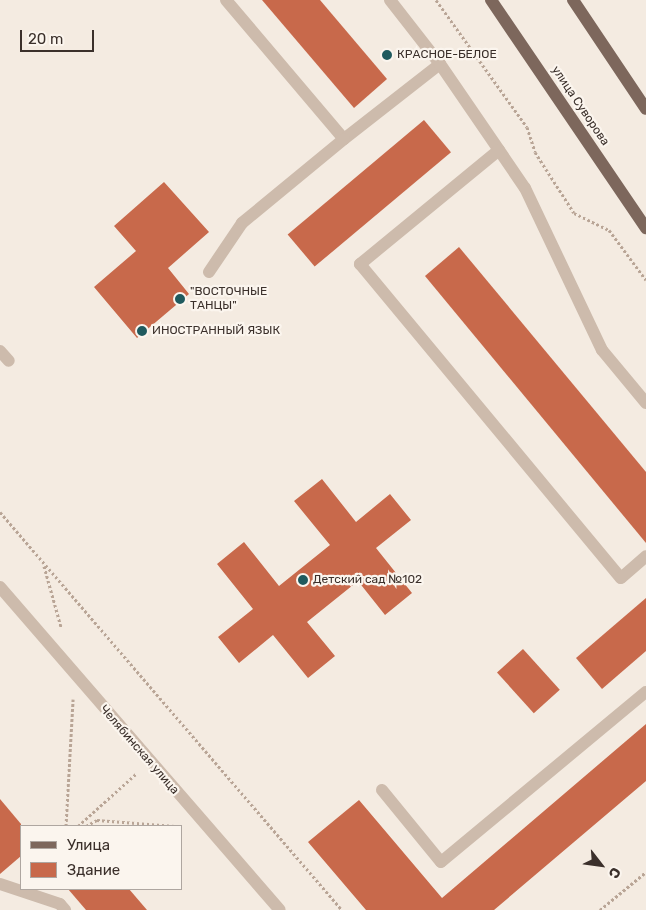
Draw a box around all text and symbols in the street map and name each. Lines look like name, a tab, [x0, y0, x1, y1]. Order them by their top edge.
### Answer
scale bar	[22, 20, 96, 52]
text: 20 m	[28, 30, 63, 48]
place label: КРАСНОЕ-БЕЛОЕ	[397, 48, 497, 62]
marker: КРАСНОЕ-БЕЛОЕ	[381, 49, 393, 61]
street label: улица Суворова	[548, 63, 612, 149]
place label: "ВОСТОЧНЫЕ ТАНЦЫ"	[190, 285, 267, 313]
marker: "ВОСТОЧНЫЕ ТАНЦЫ"	[174, 293, 186, 305]
place label: ИНОСТРАННЫЙ ЯЗЫК	[152, 324, 280, 338]
marker: ИНОСТРАННЫЙ ЯЗЫК	[136, 325, 148, 337]
place label: Детский сад №102	[313, 573, 422, 587]
marker: Детский сад №102	[297, 574, 309, 586]
street label: Челябинская улица	[96, 703, 182, 797]
legend	[20, 825, 182, 890]
text: Улица	[67, 836, 110, 854]
north arrow	[576, 840, 626, 890]
text: Здание	[67, 861, 120, 879]
text: С	[605, 864, 624, 881]

